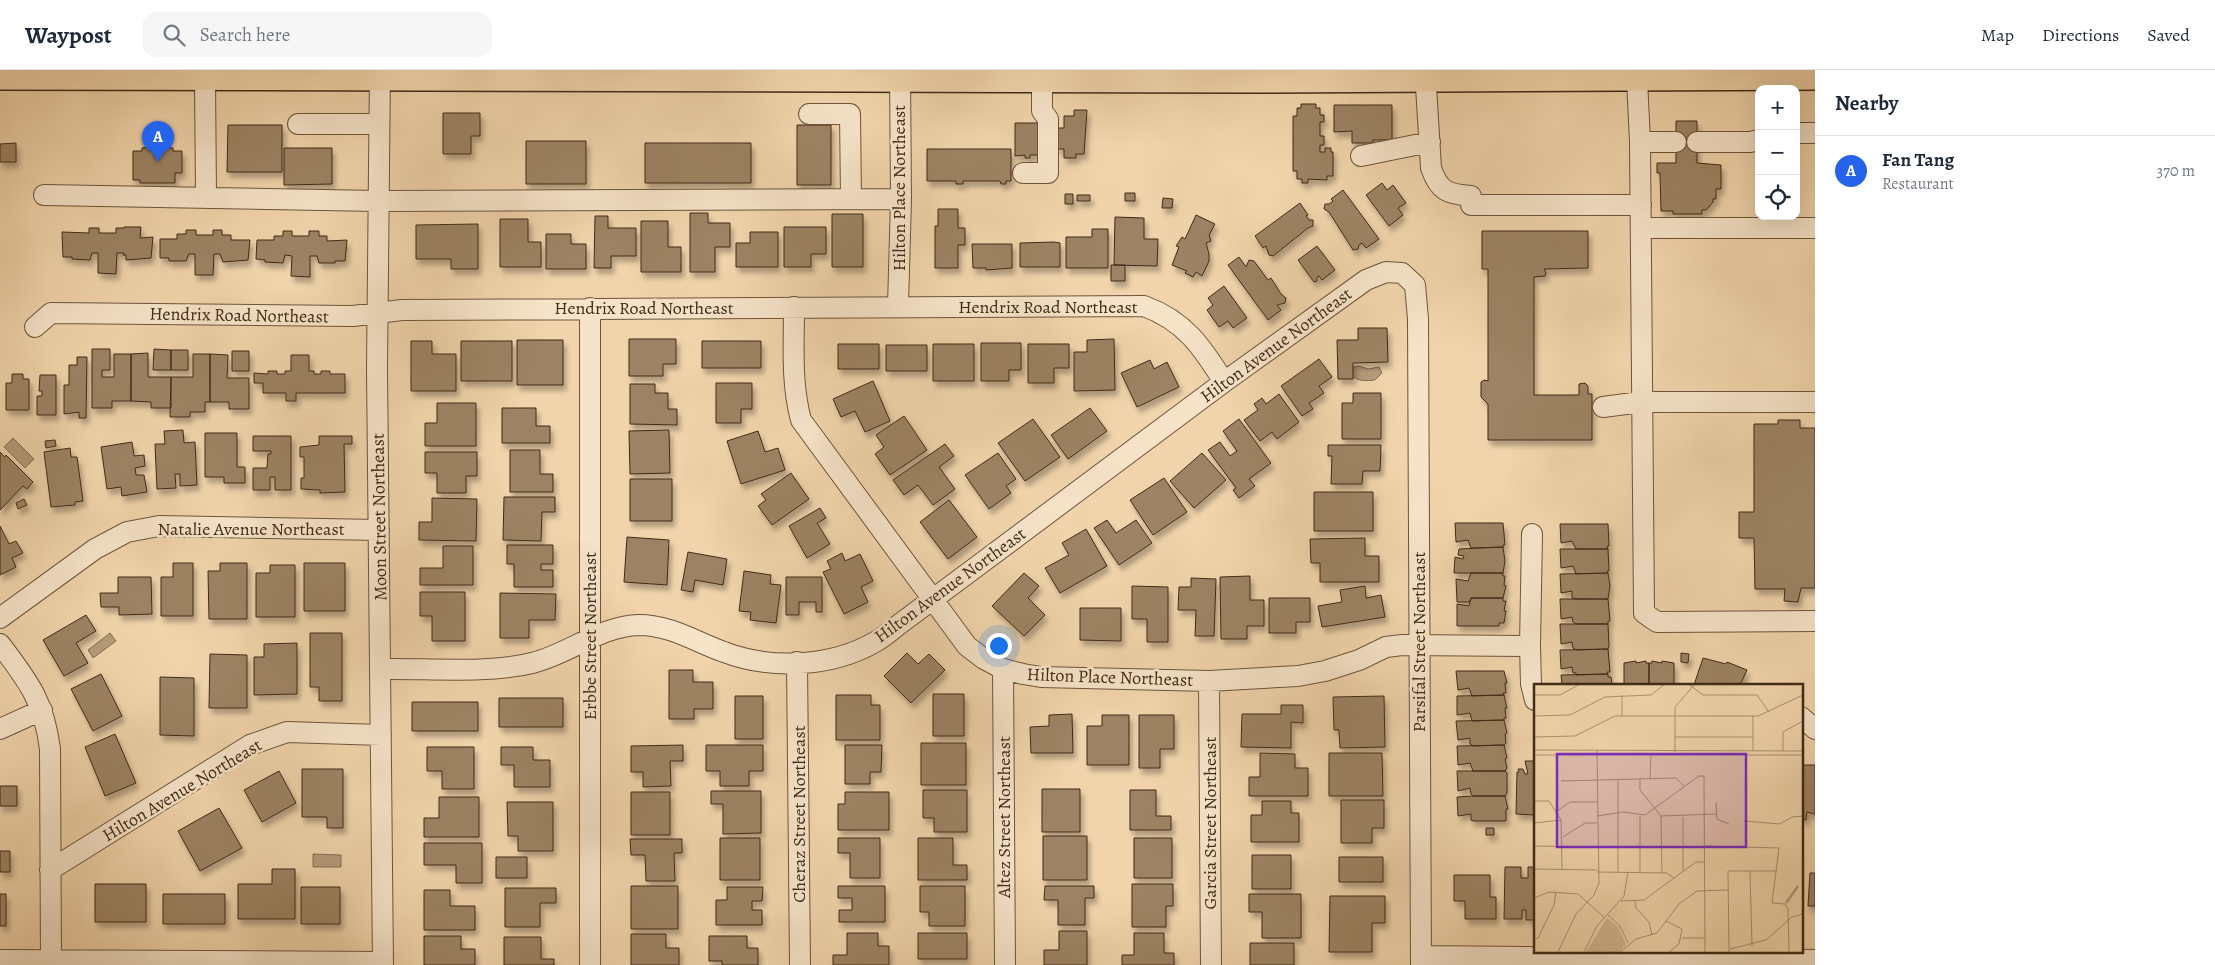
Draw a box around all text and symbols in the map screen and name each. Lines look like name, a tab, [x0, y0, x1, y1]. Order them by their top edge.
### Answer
search box	[142, 12, 492, 57]
text: Waypost	[25, 19, 112, 51]
icon: search	[160, 21, 188, 49]
text: Search here	[200, 22, 290, 48]
text: Map	[1981, 23, 2014, 47]
text: Directions	[2042, 23, 2119, 47]
text: Saved	[2147, 23, 2190, 47]
map controls	[1755, 85, 1800, 220]
button: +	[1755, 85, 1800, 130]
text: Nearby	[1835, 89, 1898, 117]
street label: Hilton Place Northeast	[887, 105, 911, 271]
pin: A	[142, 121, 174, 162]
button: −	[1755, 130, 1800, 175]
text: Fan Tang	[1882, 147, 1954, 173]
text: A	[1846, 160, 1856, 182]
text: 370 m	[2157, 160, 2195, 182]
text: Restaurant	[1882, 173, 1954, 195]
button: locate	[1755, 175, 1800, 220]
street label: Hilton Avenue Northeast	[1195, 282, 1357, 408]
street label: Hendrix Road Northeast	[958, 295, 1138, 319]
street label: Hendrix Road Northeast	[554, 296, 734, 320]
street label: Hendrix Road Northeast	[149, 301, 329, 329]
street label: Moon Street Northeast	[366, 433, 392, 601]
street label: Natalie Avenue Northeast	[157, 517, 345, 541]
street label: Hilton Avenue Northeast	[869, 522, 1031, 648]
street label: Erbbe Street Northeast	[578, 552, 602, 720]
street label: Parsifal Street Northeast	[1407, 552, 1431, 732]
your location	[986, 633, 1012, 659]
street label: Hilton Place Northeast	[1026, 662, 1194, 692]
inset map	[1534, 684, 1802, 952]
street label: Cheraz Street Northeast	[787, 725, 811, 903]
street label: Hilton Avenue Northeast	[98, 733, 266, 847]
street label: Altez Street Northeast	[992, 736, 1016, 899]
street label: Garcia Street Northeast	[1198, 736, 1222, 910]

